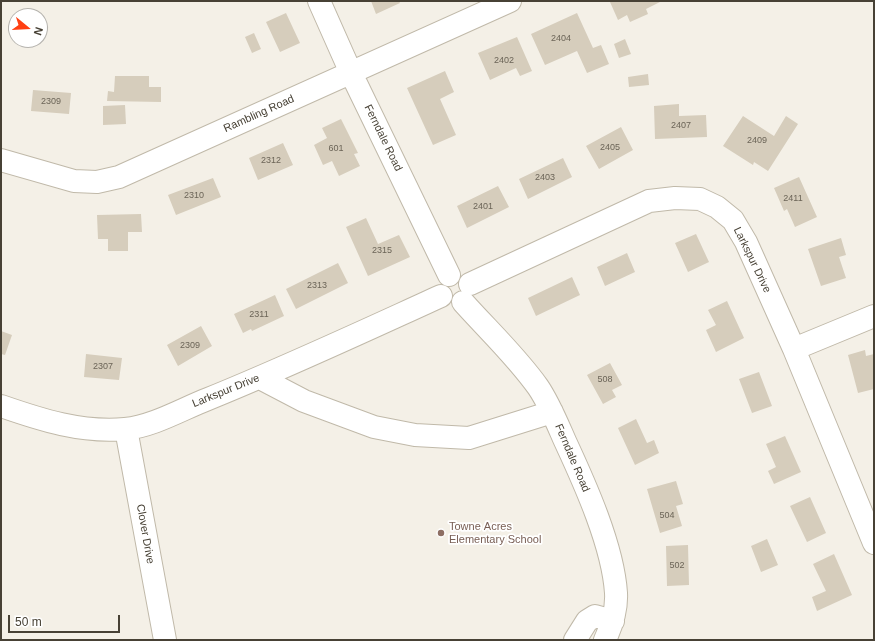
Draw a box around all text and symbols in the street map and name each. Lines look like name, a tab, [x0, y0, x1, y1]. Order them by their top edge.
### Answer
north arrow	[8, 8, 48, 48]
text: N	[32, 26, 45, 37]
house number: 2404	[551, 34, 571, 44]
house number: 2402	[494, 56, 514, 66]
street label: Rambling Road	[222, 93, 296, 135]
house number: 2309	[41, 97, 61, 107]
street label: Ferndale Road	[361, 102, 405, 174]
house number: 2407	[671, 121, 691, 131]
house number: 2409	[747, 136, 767, 146]
house number: 2405	[600, 143, 620, 153]
house number: 601	[328, 144, 344, 154]
house number: 2312	[261, 156, 281, 166]
house number: 2403	[535, 173, 555, 183]
house number: 2310	[184, 191, 204, 201]
house number: 2411	[783, 194, 803, 204]
house number: 2401	[473, 202, 493, 212]
street label: Larkspur Drive	[730, 225, 774, 295]
house number: 2315	[372, 246, 392, 256]
house number: 2313	[307, 281, 327, 291]
house number: 2311	[249, 310, 269, 320]
house number: 2309	[180, 341, 200, 351]
house number: 2307	[93, 362, 113, 372]
street label: Larkspur Drive	[190, 371, 262, 411]
house number: 508	[597, 375, 613, 385]
street label: Ferndale Road	[552, 422, 592, 494]
street label: Clover Drive	[133, 503, 157, 565]
house number: 504	[659, 511, 675, 521]
place label: Towne Acres Elementary School	[449, 520, 541, 546]
marker: Towne Acres Elementary School	[436, 528, 446, 538]
house number: 502	[669, 561, 685, 571]
scale bar	[10, 607, 122, 633]
text: 50 m	[15, 615, 42, 629]

